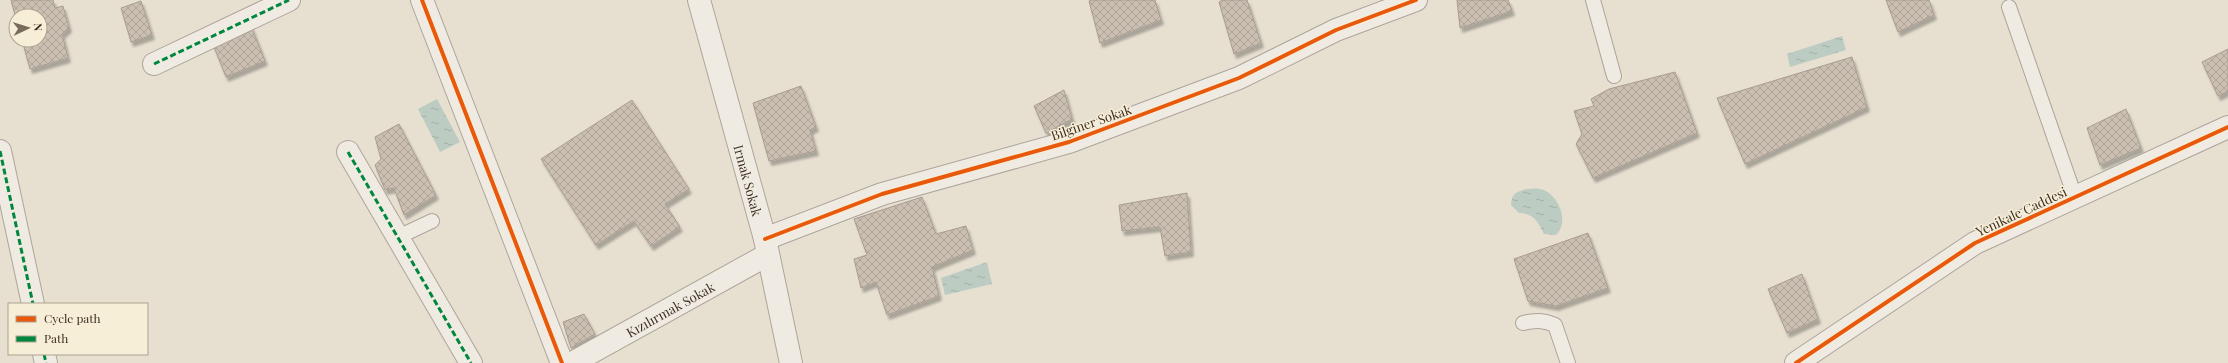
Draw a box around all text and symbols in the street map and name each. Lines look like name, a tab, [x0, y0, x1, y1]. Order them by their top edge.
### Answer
north arrow	[8, 8, 48, 48]
text: N	[31, 23, 46, 32]
street label: Bilginer Sokak	[1049, 100, 1134, 144]
street label: Irmak Sokak	[731, 143, 767, 219]
street label: Yenikale Caddesi	[1972, 182, 2069, 240]
street label: Kızılırmak Sokak	[623, 277, 718, 340]
legend	[8, 303, 148, 355]
text: Cycle path	[44, 310, 101, 326]
text: Path	[44, 330, 68, 346]

